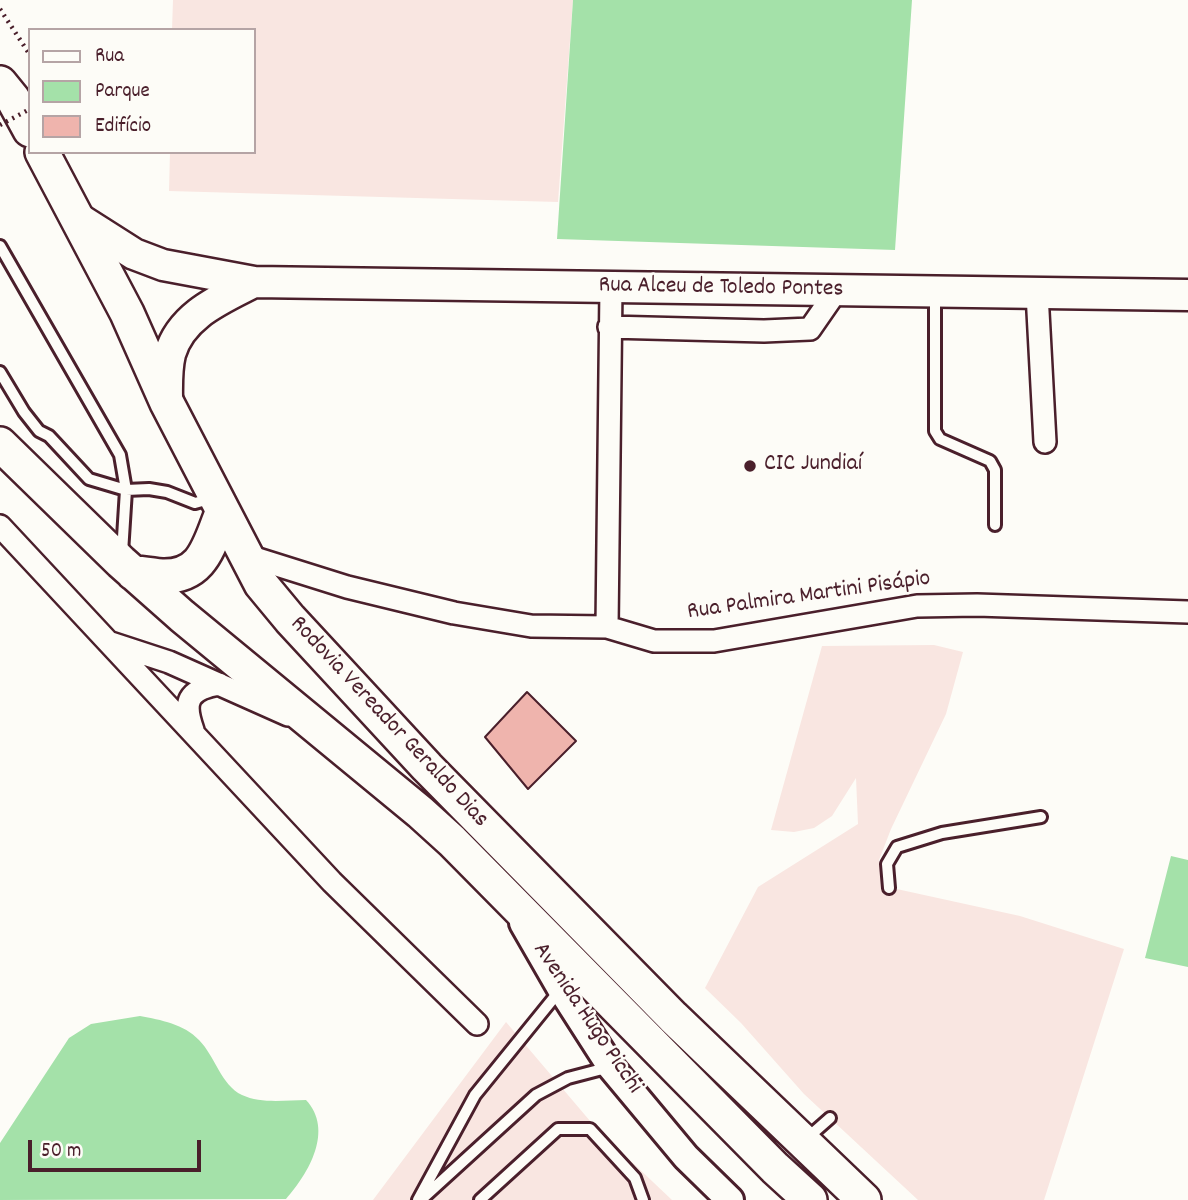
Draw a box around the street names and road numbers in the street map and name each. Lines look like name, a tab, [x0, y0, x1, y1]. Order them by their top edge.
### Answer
street label: Rua Alceu de Toledo Pontes	[598, 272, 844, 306]
street label: Rua Palmira Martini Pisápio	[686, 566, 932, 628]
street label: Rodovia Vereador Geraldo Dias	[282, 611, 494, 835]
street label: Avenida Hugo Picchi	[525, 938, 647, 1100]

